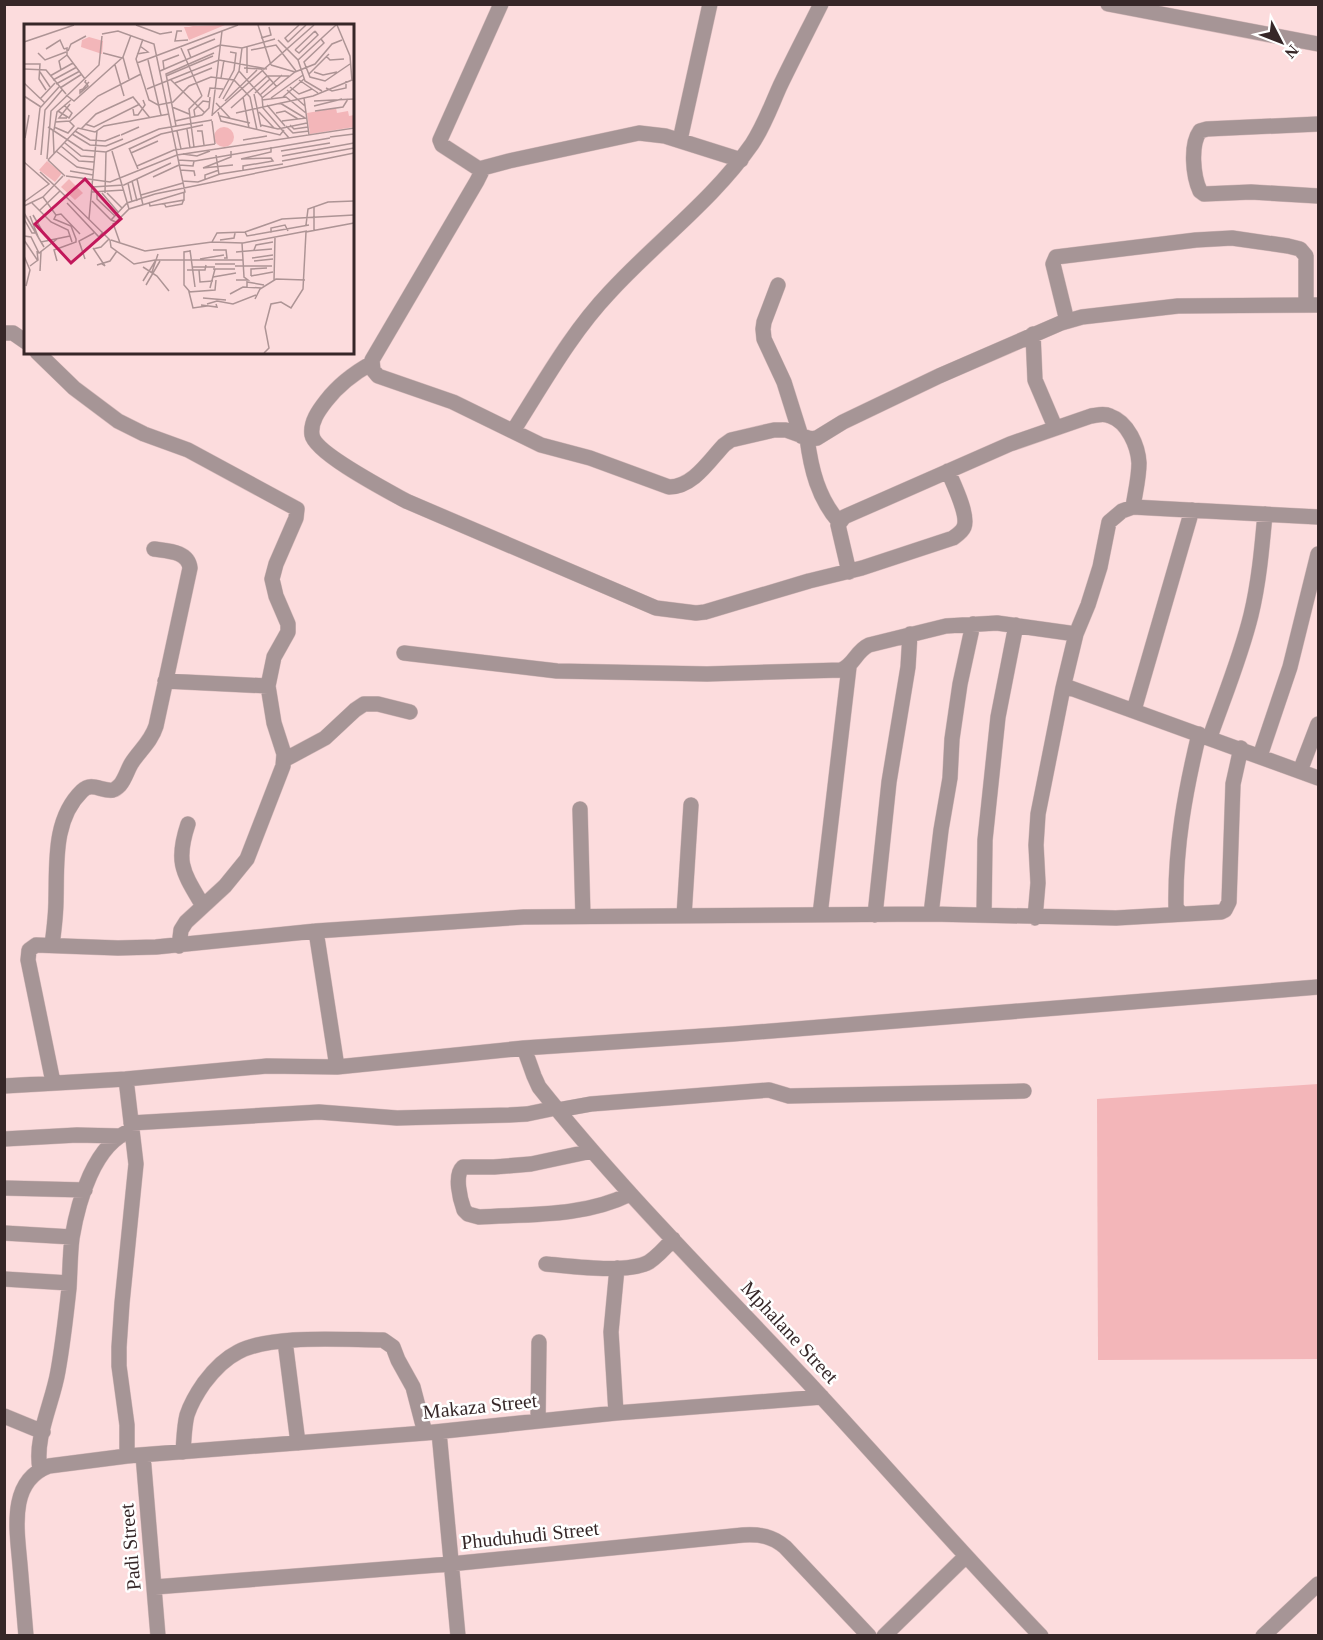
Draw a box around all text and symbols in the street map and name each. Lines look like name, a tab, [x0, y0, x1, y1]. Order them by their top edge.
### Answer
north arrow	[1251, 12, 1311, 72]
inset map	[24, 24, 354, 354]
text: N	[1281, 42, 1302, 62]
street label: Mphalane Street	[736, 1276, 843, 1389]
street label: Makaza Street	[422, 1389, 539, 1423]
street label: Padi Street	[115, 1502, 145, 1591]
street label: Phuduhudi Street	[460, 1517, 600, 1553]

